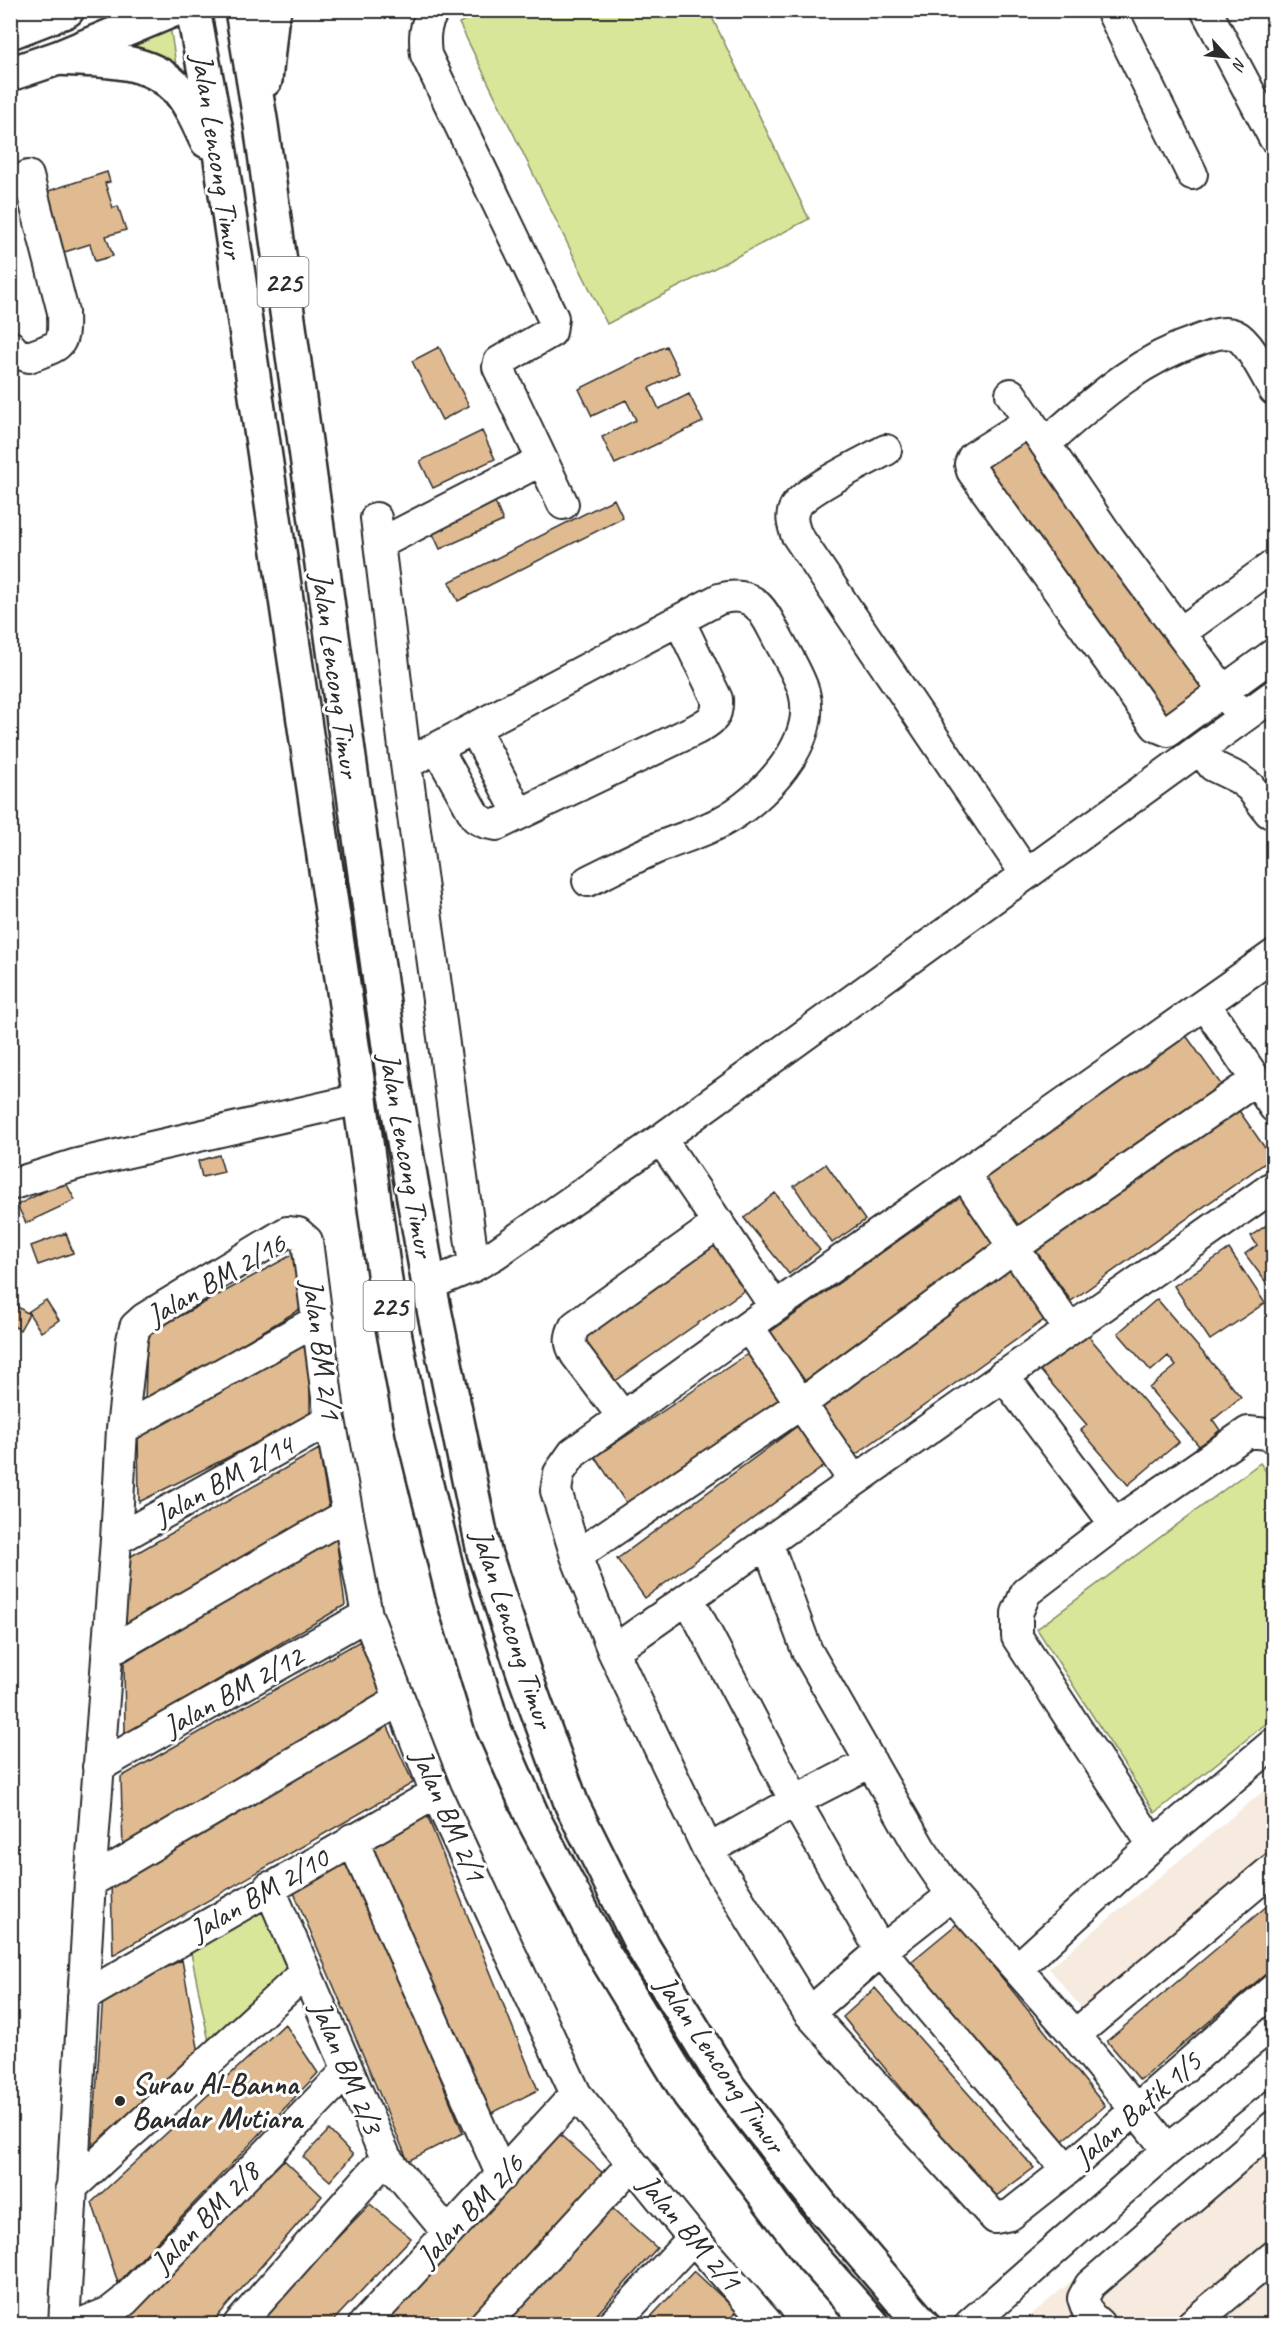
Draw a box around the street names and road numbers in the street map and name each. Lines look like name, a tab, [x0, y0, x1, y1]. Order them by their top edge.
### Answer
street label: Jalan Lencong Timur	[183, 49, 253, 263]
road number: 225	[258, 257, 308, 307]
street label: Jalan Lencong Timur	[303, 568, 369, 782]
street label: Jalan Lencong Timur	[370, 1048, 444, 1262]
street label: Jalan BM 2/16	[138, 1223, 294, 1335]
street label: Jalan BM 2/1	[293, 1275, 351, 1423]
road number: 225	[364, 1281, 414, 1331]
street label: Jalan BM 2/14	[145, 1425, 302, 1535]
street label: Jalan Lencong Timur	[462, 1523, 564, 1735]
street label: Jalan BM 2/12	[155, 1636, 312, 1746]
street label: Jalan BM 2/1	[402, 1741, 496, 1888]
street label: Jalan BM 2/10	[181, 1838, 337, 1950]
street label: Jalan Lencong Timur	[646, 1966, 796, 2162]
street label: Jalan BM 2/3	[301, 1993, 393, 2141]
street label: Jalan Batik 1/5	[1063, 2042, 1210, 2177]
street label: Jalan BM 2/6	[407, 2145, 533, 2276]
street label: Jalan BM 2/8	[141, 2151, 269, 2282]
street label: Jalan BM 2/1	[629, 2164, 751, 2299]

